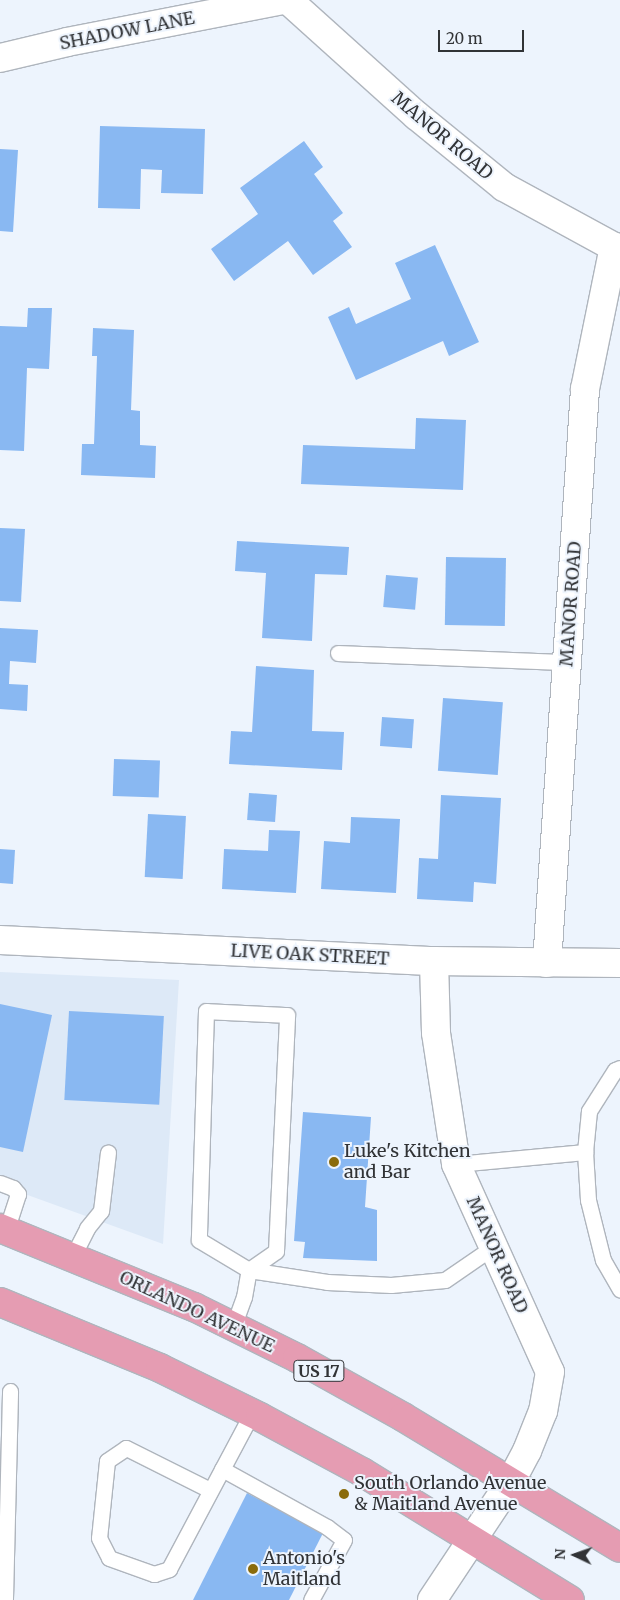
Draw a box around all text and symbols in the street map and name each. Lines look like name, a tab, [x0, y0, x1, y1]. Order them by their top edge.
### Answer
street label: SHADOW LANE	[58, 7, 196, 55]
scale bar	[440, 20, 526, 52]
text: 20 m	[446, 29, 483, 48]
street label: MANOR ROAD	[387, 87, 497, 185]
street label: MANOR ROAD	[556, 541, 586, 667]
street label: LIVE OAK STREET	[230, 940, 390, 970]
place label: Luke's Kitchen and Bar	[344, 1141, 471, 1184]
marker: Luke's Kitchen and Bar	[328, 1156, 340, 1168]
street label: MANOR ROAD	[462, 1193, 532, 1317]
street label: ORLANDO AVENUE	[116, 1267, 278, 1357]
road number: US 17	[293, 1358, 345, 1384]
place label: South Orlando Avenue & Maitland Avenue	[354, 1473, 546, 1516]
marker: South Orlando Avenue & Maitland Avenue	[338, 1488, 350, 1500]
north arrow	[550, 1530, 600, 1580]
place label: Antonio's Maitland	[263, 1548, 345, 1590]
text: N	[551, 1548, 569, 1560]
marker: Antonio's Maitland	[247, 1563, 259, 1575]

